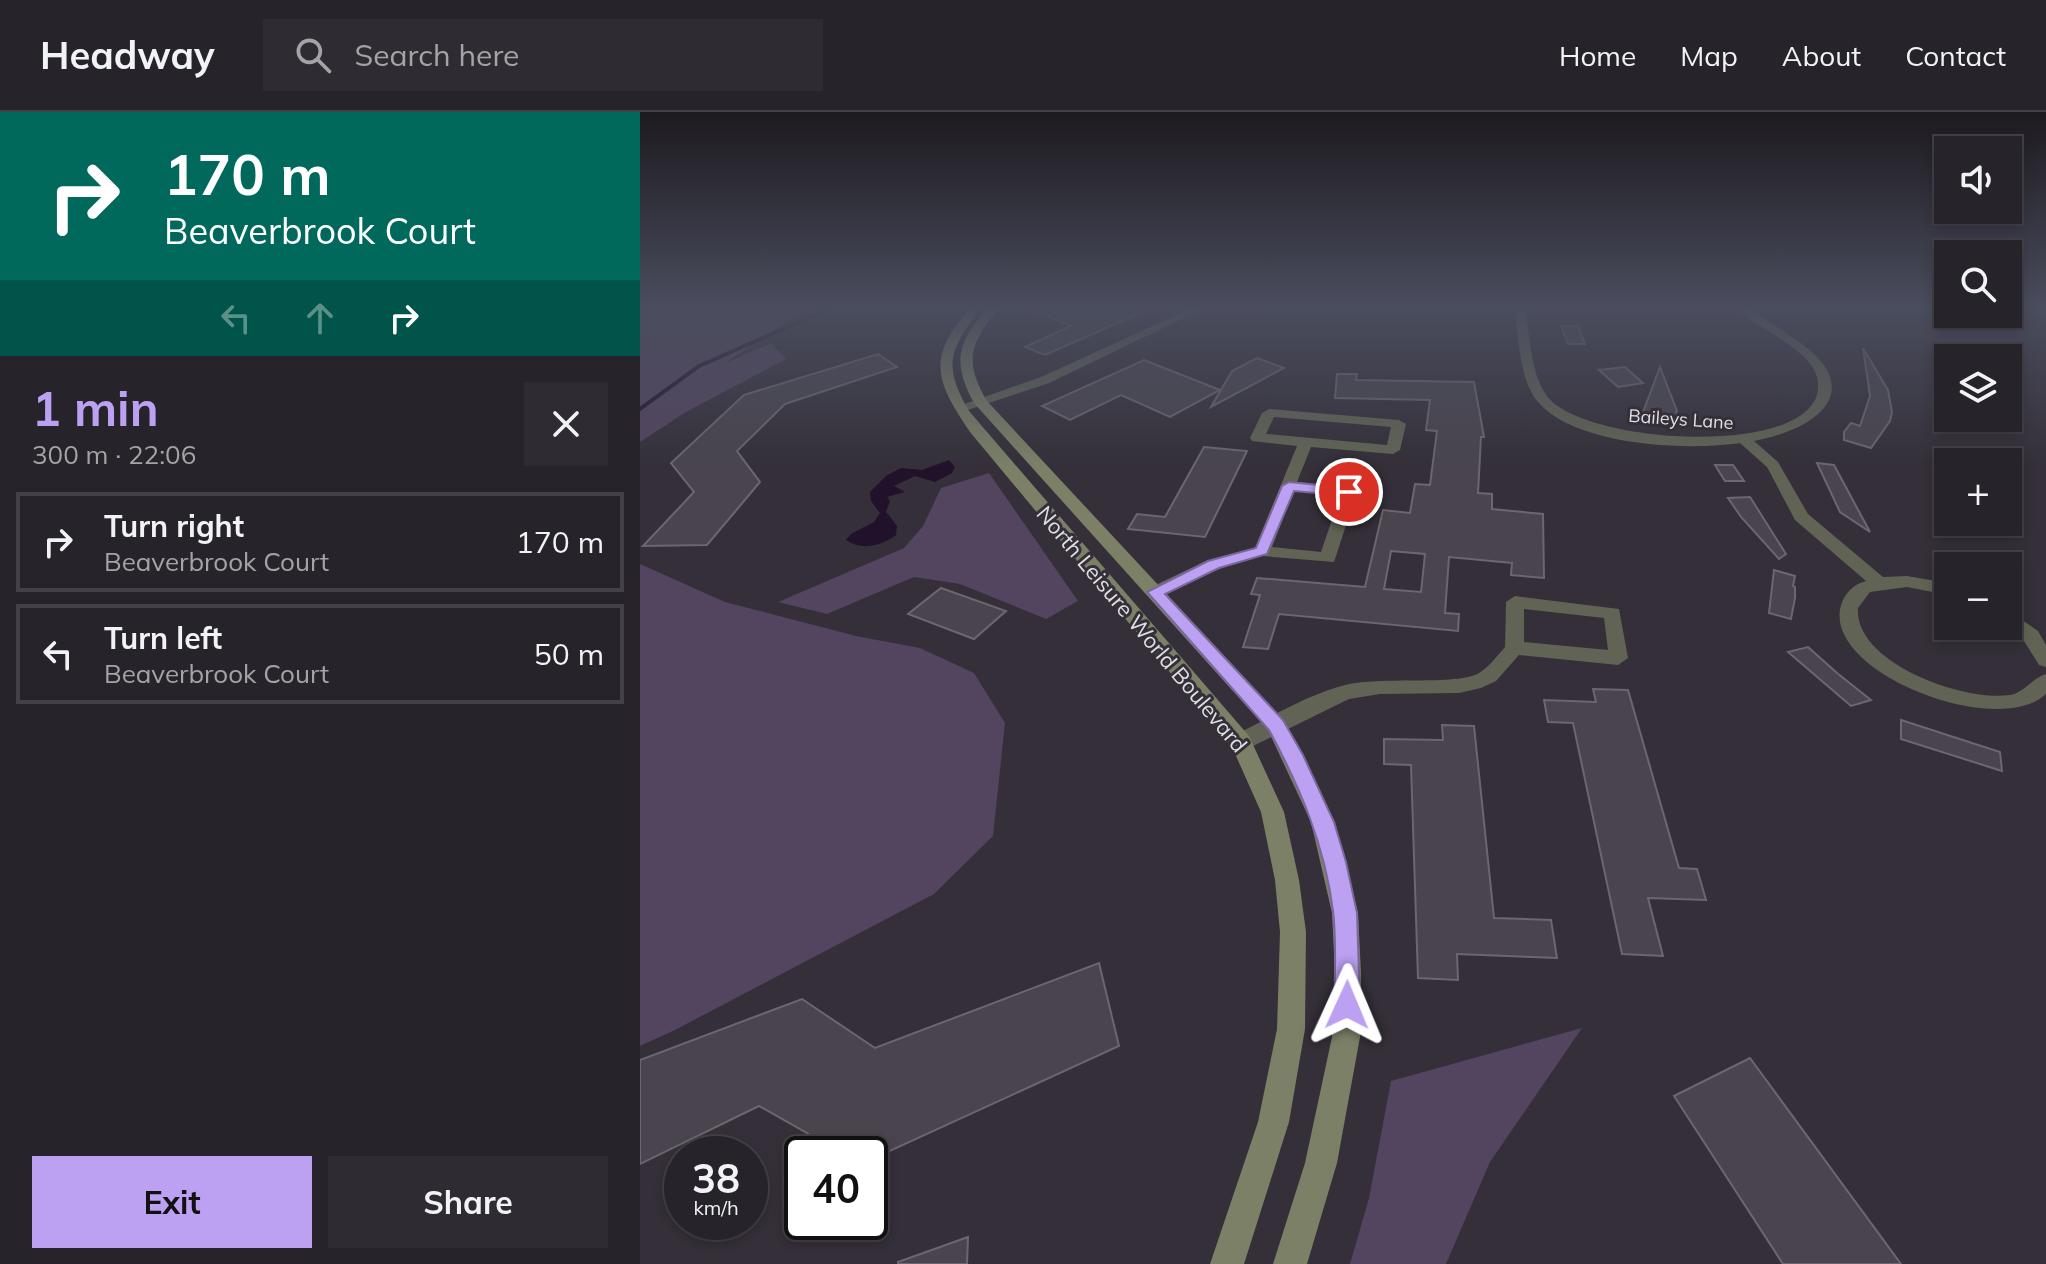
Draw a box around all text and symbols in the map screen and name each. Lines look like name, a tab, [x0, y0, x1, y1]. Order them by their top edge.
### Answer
search box	[263, 19, 823, 91]
text: Headway	[40, 31, 215, 79]
icon: search	[291, 33, 335, 77]
text: Search here	[355, 36, 519, 74]
text: Home	[1559, 38, 1636, 73]
text: Map	[1680, 38, 1738, 73]
text: About	[1782, 38, 1861, 73]
text: Contact	[1905, 38, 2006, 73]
map controls	[1934, 136, 2022, 640]
button: sound	[1934, 136, 2022, 224]
text: 170 m	[164, 139, 331, 209]
icon: right	[32, 144, 136, 248]
text: Beaverbrook Court	[164, 208, 476, 253]
button: search	[1934, 240, 2022, 328]
icon: left	[214, 296, 258, 340]
icon: ahead	[298, 296, 342, 340]
icon: right	[382, 296, 426, 340]
button: layers	[1934, 344, 2022, 432]
text: 1 min	[32, 378, 159, 438]
button: close	[524, 382, 608, 466]
street label: Baileys Lane	[1628, 404, 1734, 434]
text: 300 m · 22:06	[32, 438, 196, 471]
button: +	[1934, 448, 2022, 536]
pin	[1315, 458, 1383, 526]
icon: arrive	[1327, 470, 1371, 514]
street label: North Leisure World Boulevard	[1031, 500, 1253, 758]
text: Turn right	[104, 507, 244, 545]
icon: right	[36, 520, 80, 564]
text: 170 m	[516, 523, 604, 561]
text: Beaverbrook Court	[104, 545, 329, 578]
button: −	[1934, 552, 2022, 640]
text: Turn left	[104, 619, 222, 657]
icon: left	[36, 632, 80, 676]
text: 50 m	[534, 635, 604, 673]
text: Beaverbrook Court	[104, 657, 329, 690]
position arrow	[1305, 963, 1389, 1047]
speed limit sign: 40	[784, 1136, 888, 1240]
text: 38	[692, 1153, 740, 1203]
button: Exit	[32, 1156, 312, 1248]
button: Share	[328, 1156, 608, 1248]
text: km/h	[693, 1195, 739, 1220]

